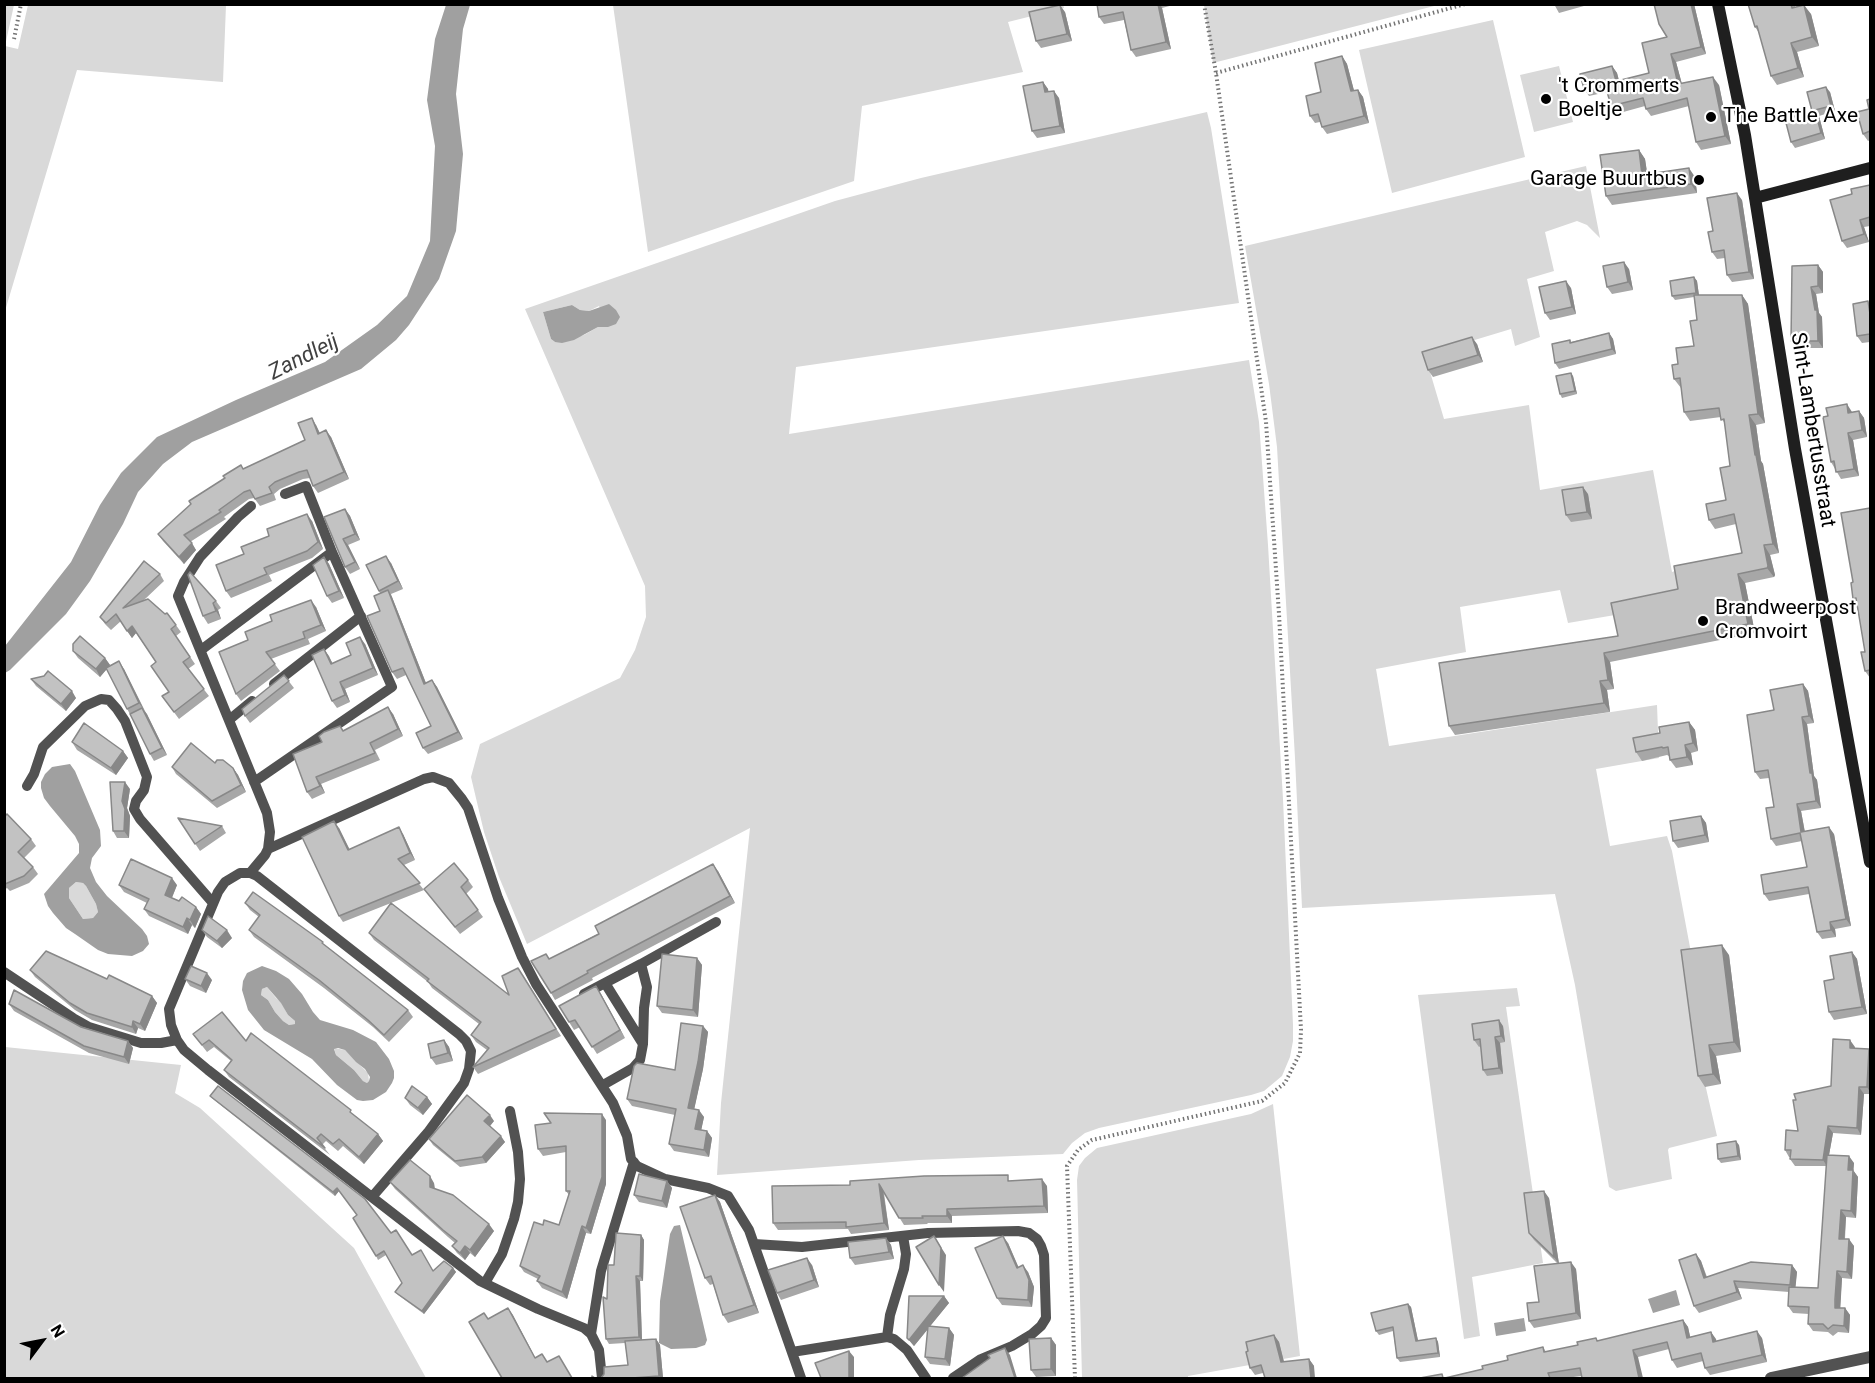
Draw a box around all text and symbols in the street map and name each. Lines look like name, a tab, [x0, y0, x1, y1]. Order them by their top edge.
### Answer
place label: 't Crommerts Boeltje	[1558, 74, 1680, 124]
marker: 't Crommerts Boeltje	[1539, 92, 1553, 106]
place label: The Battle Axe	[1723, 104, 1858, 130]
marker: The Battle Axe	[1704, 110, 1718, 124]
place label: Garage Buurtbus	[1530, 167, 1687, 193]
marker: Garage Buurtbus	[1692, 173, 1706, 187]
water label: Zandleij	[265, 329, 343, 387]
street label: Sint-Lambertusstraat	[1784, 331, 1840, 529]
place label: Brandweerpost Cromvoirt	[1715, 596, 1856, 646]
marker: Brandweerpost Cromvoirt	[1696, 614, 1710, 628]
north arrow	[12, 1311, 72, 1371]
text: N	[47, 1321, 69, 1341]

